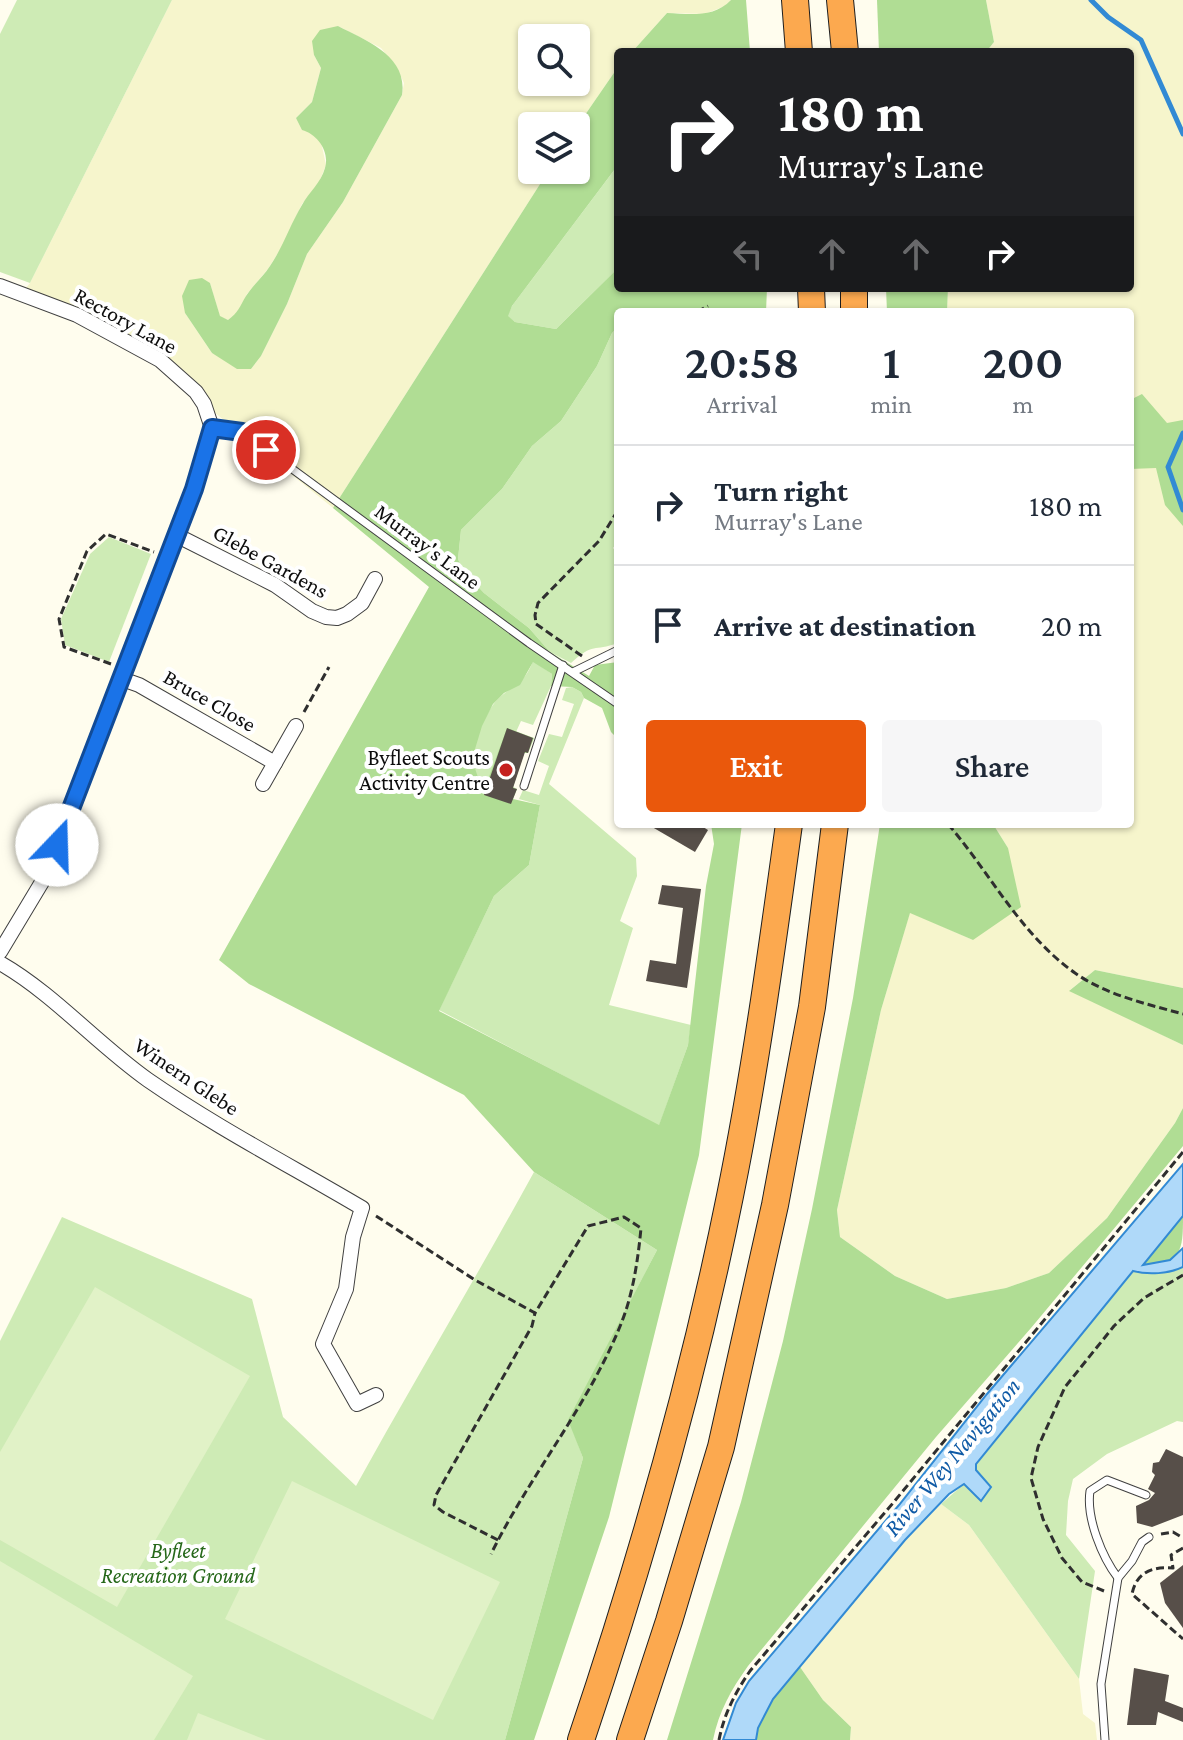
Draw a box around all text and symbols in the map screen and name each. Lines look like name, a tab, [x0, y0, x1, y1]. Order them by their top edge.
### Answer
map controls	[518, 24, 590, 184]
button: search	[518, 24, 590, 96]
icon: right	[646, 80, 750, 184]
text: 180 m	[778, 81, 924, 143]
button: layers	[518, 112, 590, 184]
text: Murray's Lane	[778, 146, 984, 186]
icon: left	[726, 232, 770, 276]
icon: ahead	[810, 232, 854, 276]
icon: ahead	[894, 232, 938, 276]
icon: right	[978, 232, 1022, 276]
street label: Rectory Lane	[70, 282, 181, 359]
text: 20:58	[685, 335, 800, 388]
text: 1	[883, 335, 900, 388]
text: 200	[983, 335, 1063, 388]
text: Arrival	[707, 390, 778, 419]
text: min	[870, 390, 912, 419]
text: m	[1013, 390, 1033, 419]
pin	[232, 416, 300, 484]
icon: arrive	[244, 428, 288, 472]
text: Turn right	[714, 474, 848, 507]
icon: right	[646, 483, 690, 527]
text: 180 m	[1029, 489, 1102, 522]
street label: Murray's Lane	[370, 499, 485, 594]
text: Murray's Lane	[714, 507, 863, 536]
street label: Glebe Gardens	[209, 520, 333, 603]
icon: arrive	[646, 603, 690, 647]
text: Arrive at destination	[714, 609, 976, 642]
text: 20 m	[1041, 609, 1102, 642]
street label: Bruce Close	[159, 664, 260, 737]
button: Exit	[646, 720, 866, 812]
button: Share	[882, 720, 1102, 812]
place label: Byfleet Scouts Activity Centre	[359, 745, 490, 795]
marker: Byfleet Scouts Activity Centre	[497, 761, 515, 779]
position arrow	[15, 803, 99, 887]
street label: Winern Glebe	[130, 1032, 244, 1121]
water label: River Wey Navigation	[878, 1372, 1025, 1541]
park label: Byfleet Recreation Ground	[101, 1538, 256, 1588]

